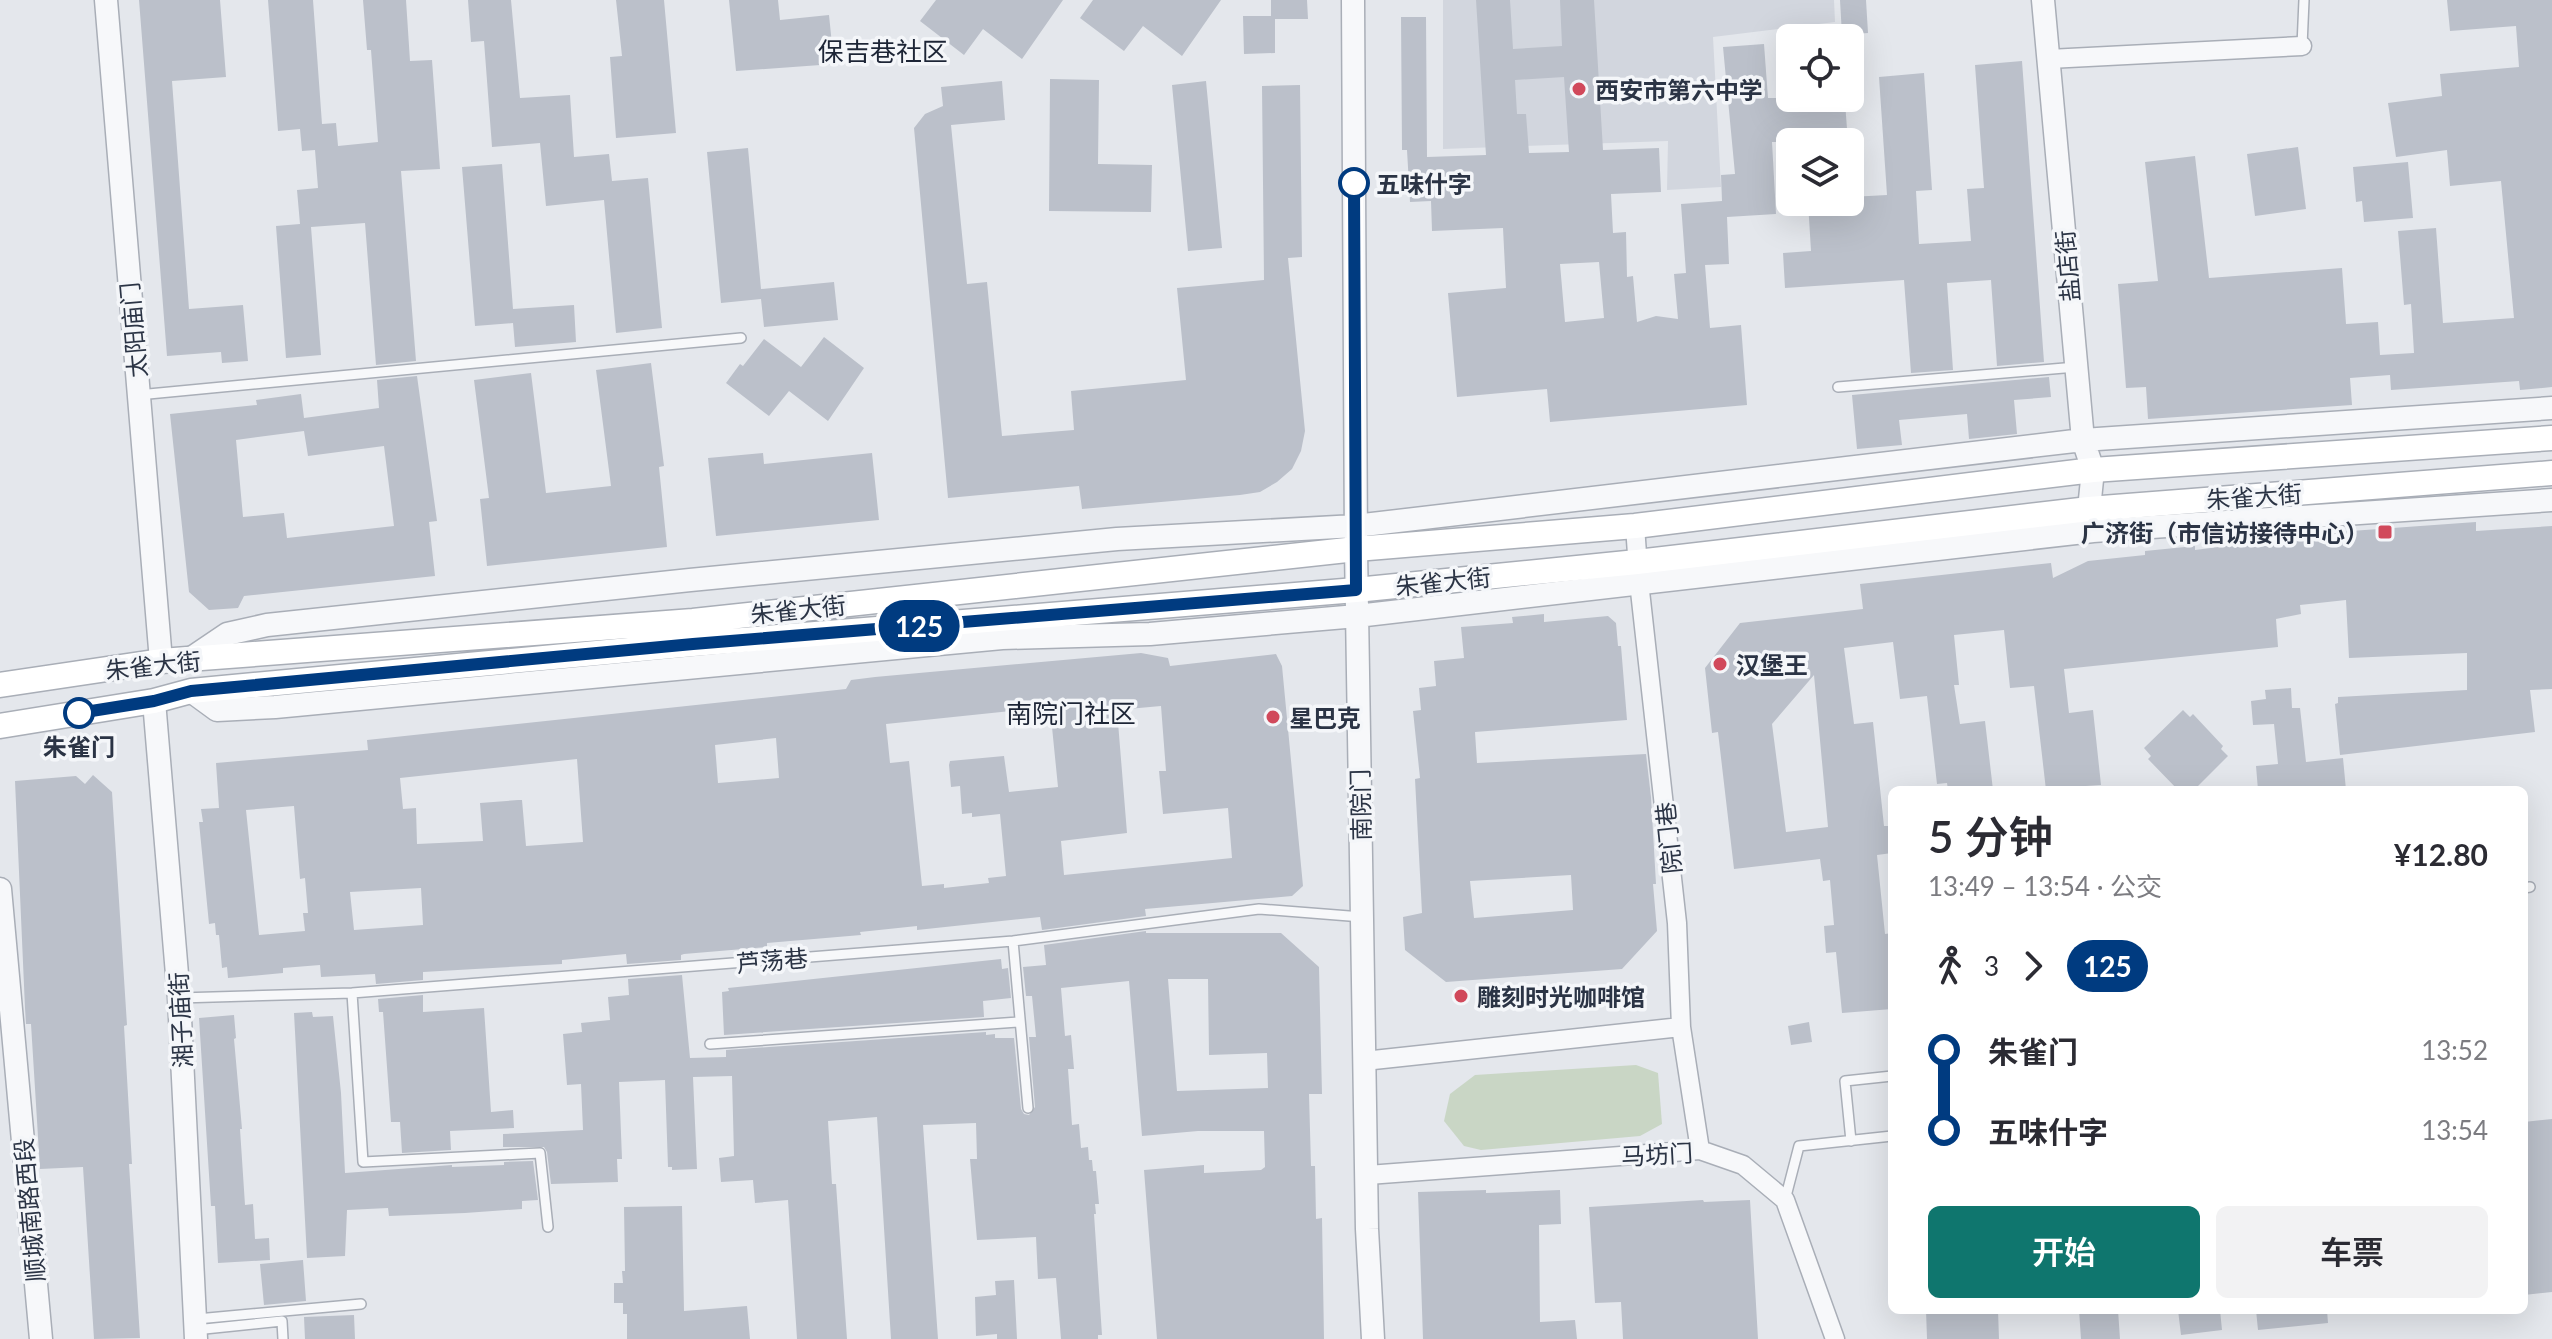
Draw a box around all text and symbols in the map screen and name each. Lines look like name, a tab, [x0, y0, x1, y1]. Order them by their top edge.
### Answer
map controls	[1776, 24, 1864, 216]
button: locate	[1776, 24, 1864, 112]
district label: 保吉巷社区	[818, 35, 948, 67]
place label: 西安市第六中学	[1595, 75, 1763, 104]
marker: 西安市第六中学	[1570, 80, 1588, 98]
button: layers	[1776, 128, 1864, 216]
marker: 五味什字	[1339, 168, 1369, 198]
place label: 五味什字	[1376, 169, 1472, 198]
street label: 盐店街	[2049, 229, 2085, 303]
street label: 太阳庙门	[114, 281, 152, 379]
street label: 朱雀大街	[2205, 478, 2303, 514]
place label: 广济街（市信访接待中心）	[2081, 518, 2369, 547]
marker: 广济街（市信访接待中心）	[2376, 523, 2394, 541]
street label: 朱雀大街	[1394, 562, 1492, 600]
street label: 朱雀大街	[749, 590, 847, 628]
line badge: 125	[873, 600, 965, 652]
text: 125	[895, 609, 943, 643]
street label: 朱雀大街	[104, 646, 202, 684]
place label: 汉堡王	[1736, 650, 1808, 679]
marker: 汉堡王	[1711, 655, 1729, 673]
district label: 南院门社区	[1006, 697, 1136, 729]
marker: 朱雀门	[64, 698, 94, 728]
place label: 星巴克	[1289, 703, 1361, 732]
marker: 星巴克	[1264, 708, 1282, 726]
place label: 朱雀门	[43, 732, 115, 761]
street label: 南院门	[1345, 769, 1375, 841]
street label: 院门巷	[1650, 801, 1686, 875]
text: 5 分钟	[1928, 810, 2052, 862]
text: ¥12.80	[2394, 836, 2488, 872]
text: 13:49 – 13:54 · 公交	[1928, 870, 2162, 902]
street label: 芦荡巷	[735, 942, 809, 978]
icon: walk	[1928, 944, 1972, 988]
icon: forward	[2011, 944, 2055, 988]
text: 125	[2083, 949, 2132, 983]
text: 3	[1984, 950, 1999, 982]
street label: 湘子庙街	[163, 971, 197, 1069]
place label: 雕刻时光咖啡馆	[1477, 982, 1645, 1011]
marker: 雕刻时光咖啡馆	[1452, 987, 1470, 1005]
text: 朱雀门	[1988, 1033, 2078, 1069]
text: 13:52	[2421, 1034, 2488, 1066]
text: 五味什字	[1988, 1113, 2108, 1149]
text: 13:54	[2421, 1114, 2488, 1146]
street label: 顺城南路西段	[8, 1137, 50, 1283]
street label: 马坊门	[1620, 1138, 1694, 1170]
button: 开始	[1928, 1206, 2200, 1298]
button: 车票	[2216, 1206, 2488, 1298]

